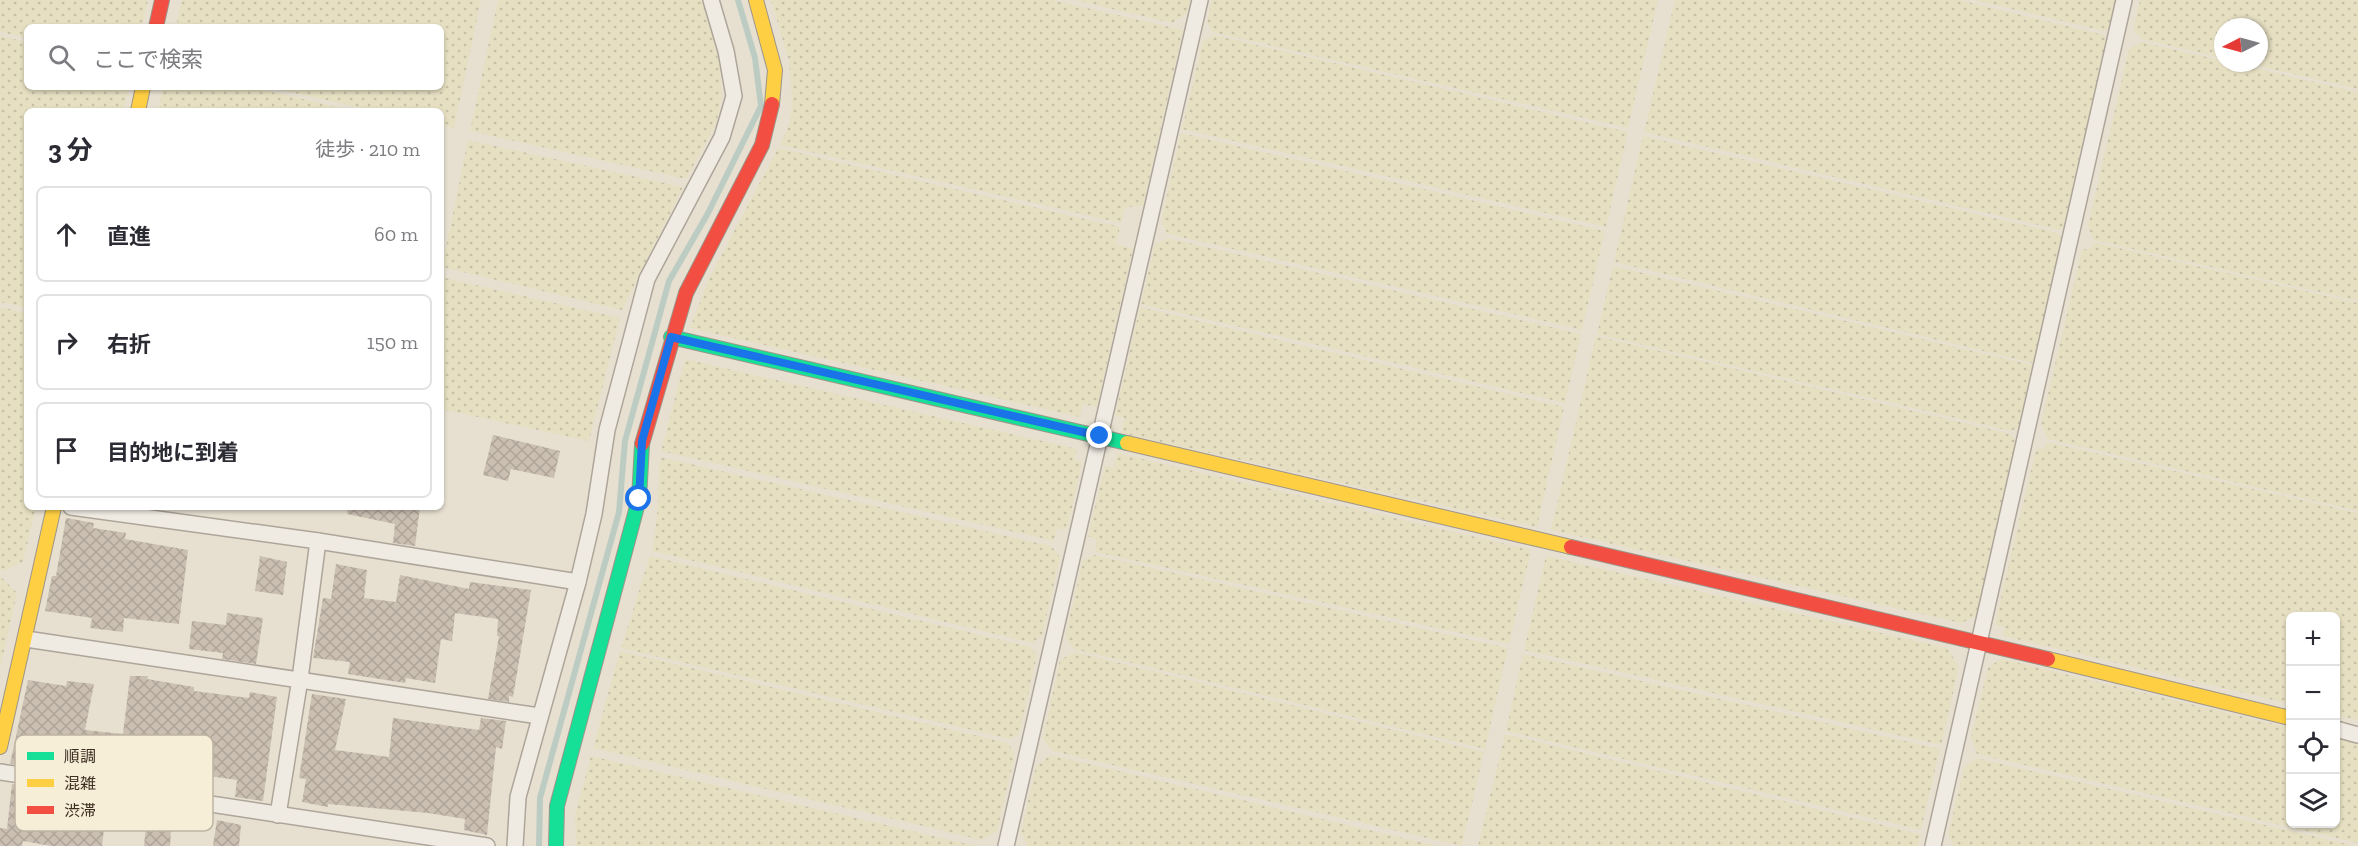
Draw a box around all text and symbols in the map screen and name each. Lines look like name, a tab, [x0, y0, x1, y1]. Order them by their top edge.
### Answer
north arrow	[2214, 18, 2268, 72]
search box	[24, 24, 444, 90]
icon: search	[45, 41, 78, 74]
text: ここで検索	[93, 46, 203, 73]
text: 3 分	[48, 134, 93, 166]
text: 徒歩 · 210 m	[315, 137, 420, 161]
icon: ahead	[50, 218, 83, 251]
text: 60 m	[374, 222, 418, 246]
text: 直進	[107, 223, 151, 250]
icon: right	[50, 326, 83, 359]
text: 150 m	[367, 330, 418, 354]
text: 右折	[107, 331, 151, 358]
route end	[1086, 422, 1112, 448]
icon: arrive	[50, 434, 83, 467]
text: 目的地に到着	[107, 439, 239, 466]
route start	[625, 485, 651, 511]
map controls	[2286, 612, 2340, 828]
button: +	[2286, 612, 2340, 666]
button: −	[2286, 666, 2340, 720]
button: locate	[2286, 720, 2340, 774]
legend	[15, 735, 213, 831]
text: 順調	[64, 747, 96, 766]
text: 混雑	[64, 774, 96, 793]
button: layers	[2286, 774, 2340, 828]
text: 渋滞	[64, 801, 96, 820]

